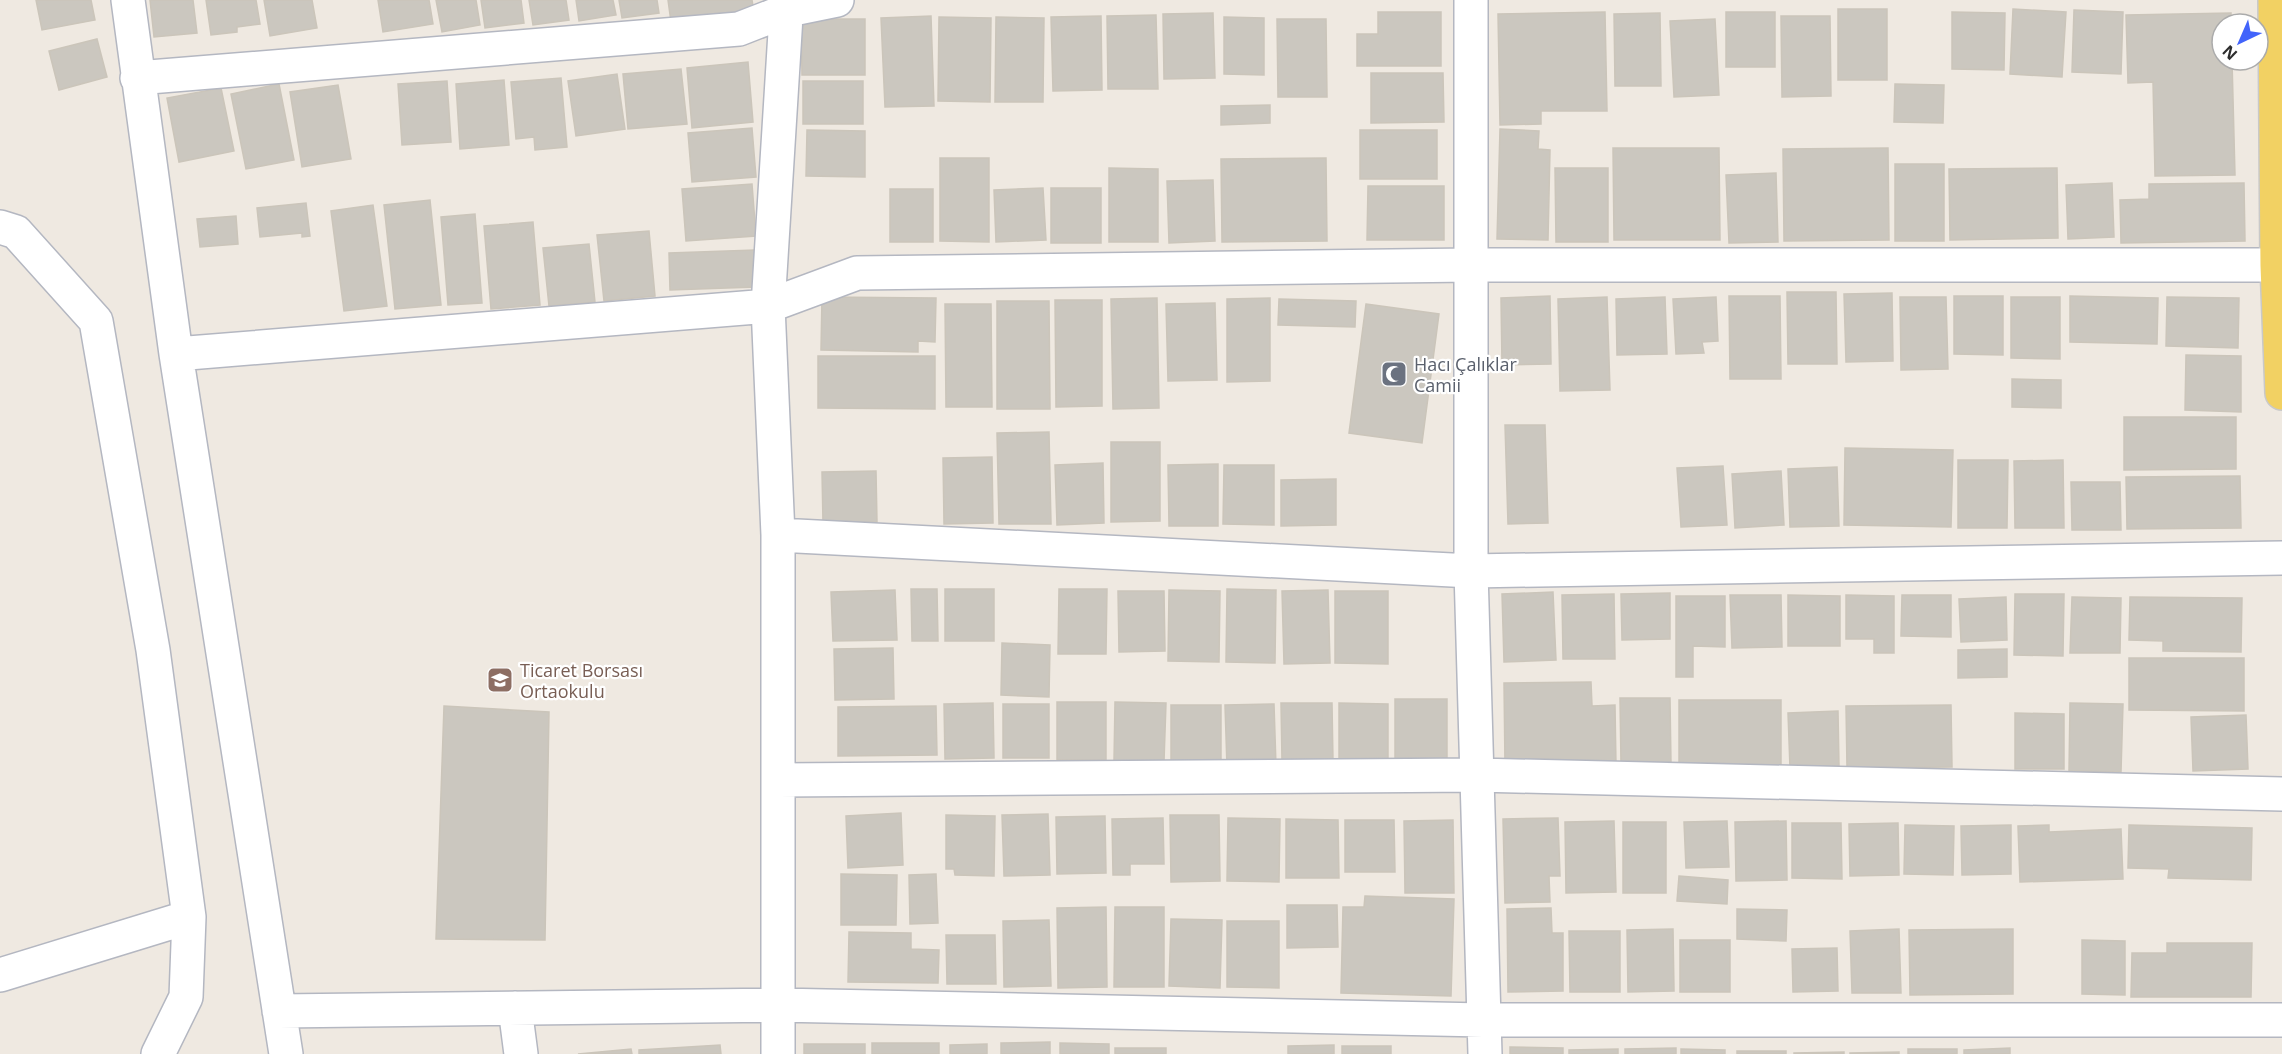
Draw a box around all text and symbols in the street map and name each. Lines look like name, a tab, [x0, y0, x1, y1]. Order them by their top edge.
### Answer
north arrow	[2210, 12, 2270, 72]
text: N	[2217, 40, 2242, 65]
place label: Hacı Çalıklar Camii	[1414, 352, 1518, 397]
mosque icon: Hacı Çalıklar Camii	[1379, 359, 1409, 389]
place label: Ticaret Borsası Ortaokulu	[520, 658, 643, 703]
school or university icon: Ticaret Borsası Ortaokulu	[485, 665, 515, 695]

